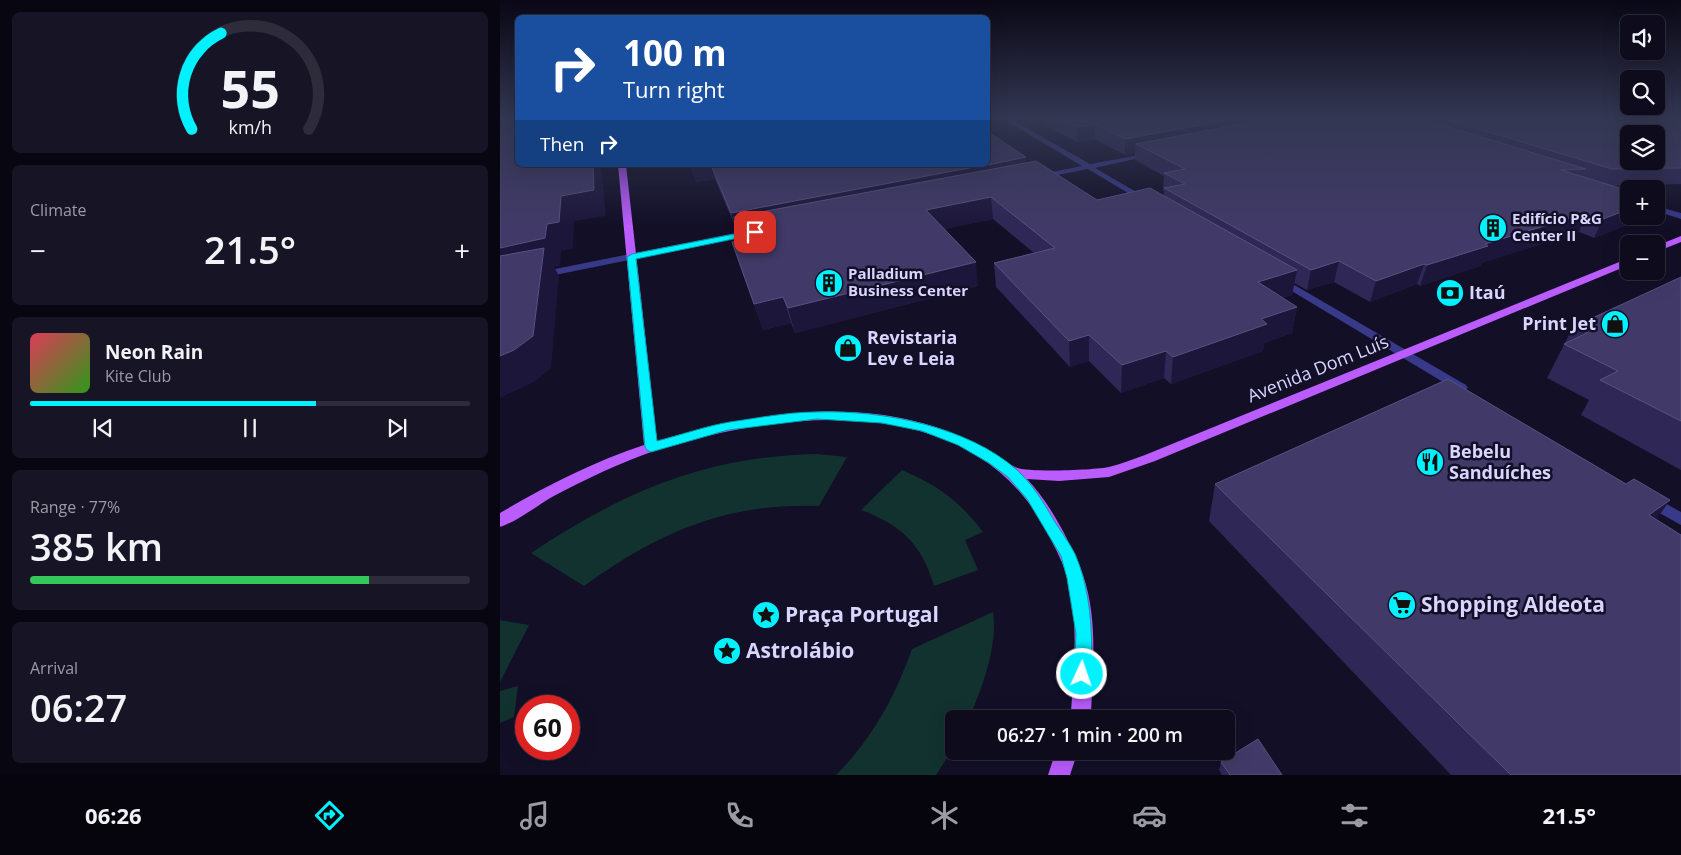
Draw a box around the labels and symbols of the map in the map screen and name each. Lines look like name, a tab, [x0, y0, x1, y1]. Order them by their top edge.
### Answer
place label: Edifício P&G Center II	[1512, 208, 1602, 245]
pin	[734, 211, 776, 253]
building icon: Edifício P&G Center II	[1478, 213, 1508, 243]
place label: Palladium Business Center	[848, 263, 968, 300]
building icon: Palladium Business Center	[814, 268, 844, 298]
bank icon: Itaú	[1435, 278, 1465, 308]
place label: Itaú	[1469, 280, 1505, 304]
shop icon: Print Jet	[1600, 309, 1630, 339]
place label: Print Jet	[1522, 311, 1596, 335]
place label: Revistaria Lev e Leia	[867, 325, 957, 370]
street label: Avenida Dom Luís	[1243, 329, 1392, 407]
shop icon: Revistaria Lev e Leia	[833, 333, 863, 363]
place label: Bebelu Sanduíches	[1449, 439, 1551, 484]
restaurant icon: Bebelu Sanduíches	[1415, 447, 1445, 477]
supermarket icon: Shopping Aldeota	[1387, 590, 1417, 620]
place label: Shopping Aldeota	[1421, 590, 1605, 618]
place icon: Praça Portugal	[751, 600, 781, 630]
place label: Praça Portugal	[785, 600, 939, 628]
place icon: Astrolábio	[712, 636, 742, 666]
place label: Astrolábio	[746, 636, 854, 664]
position arrow	[1055, 647, 1107, 699]
speed limit sign: 60	[515, 695, 580, 760]

